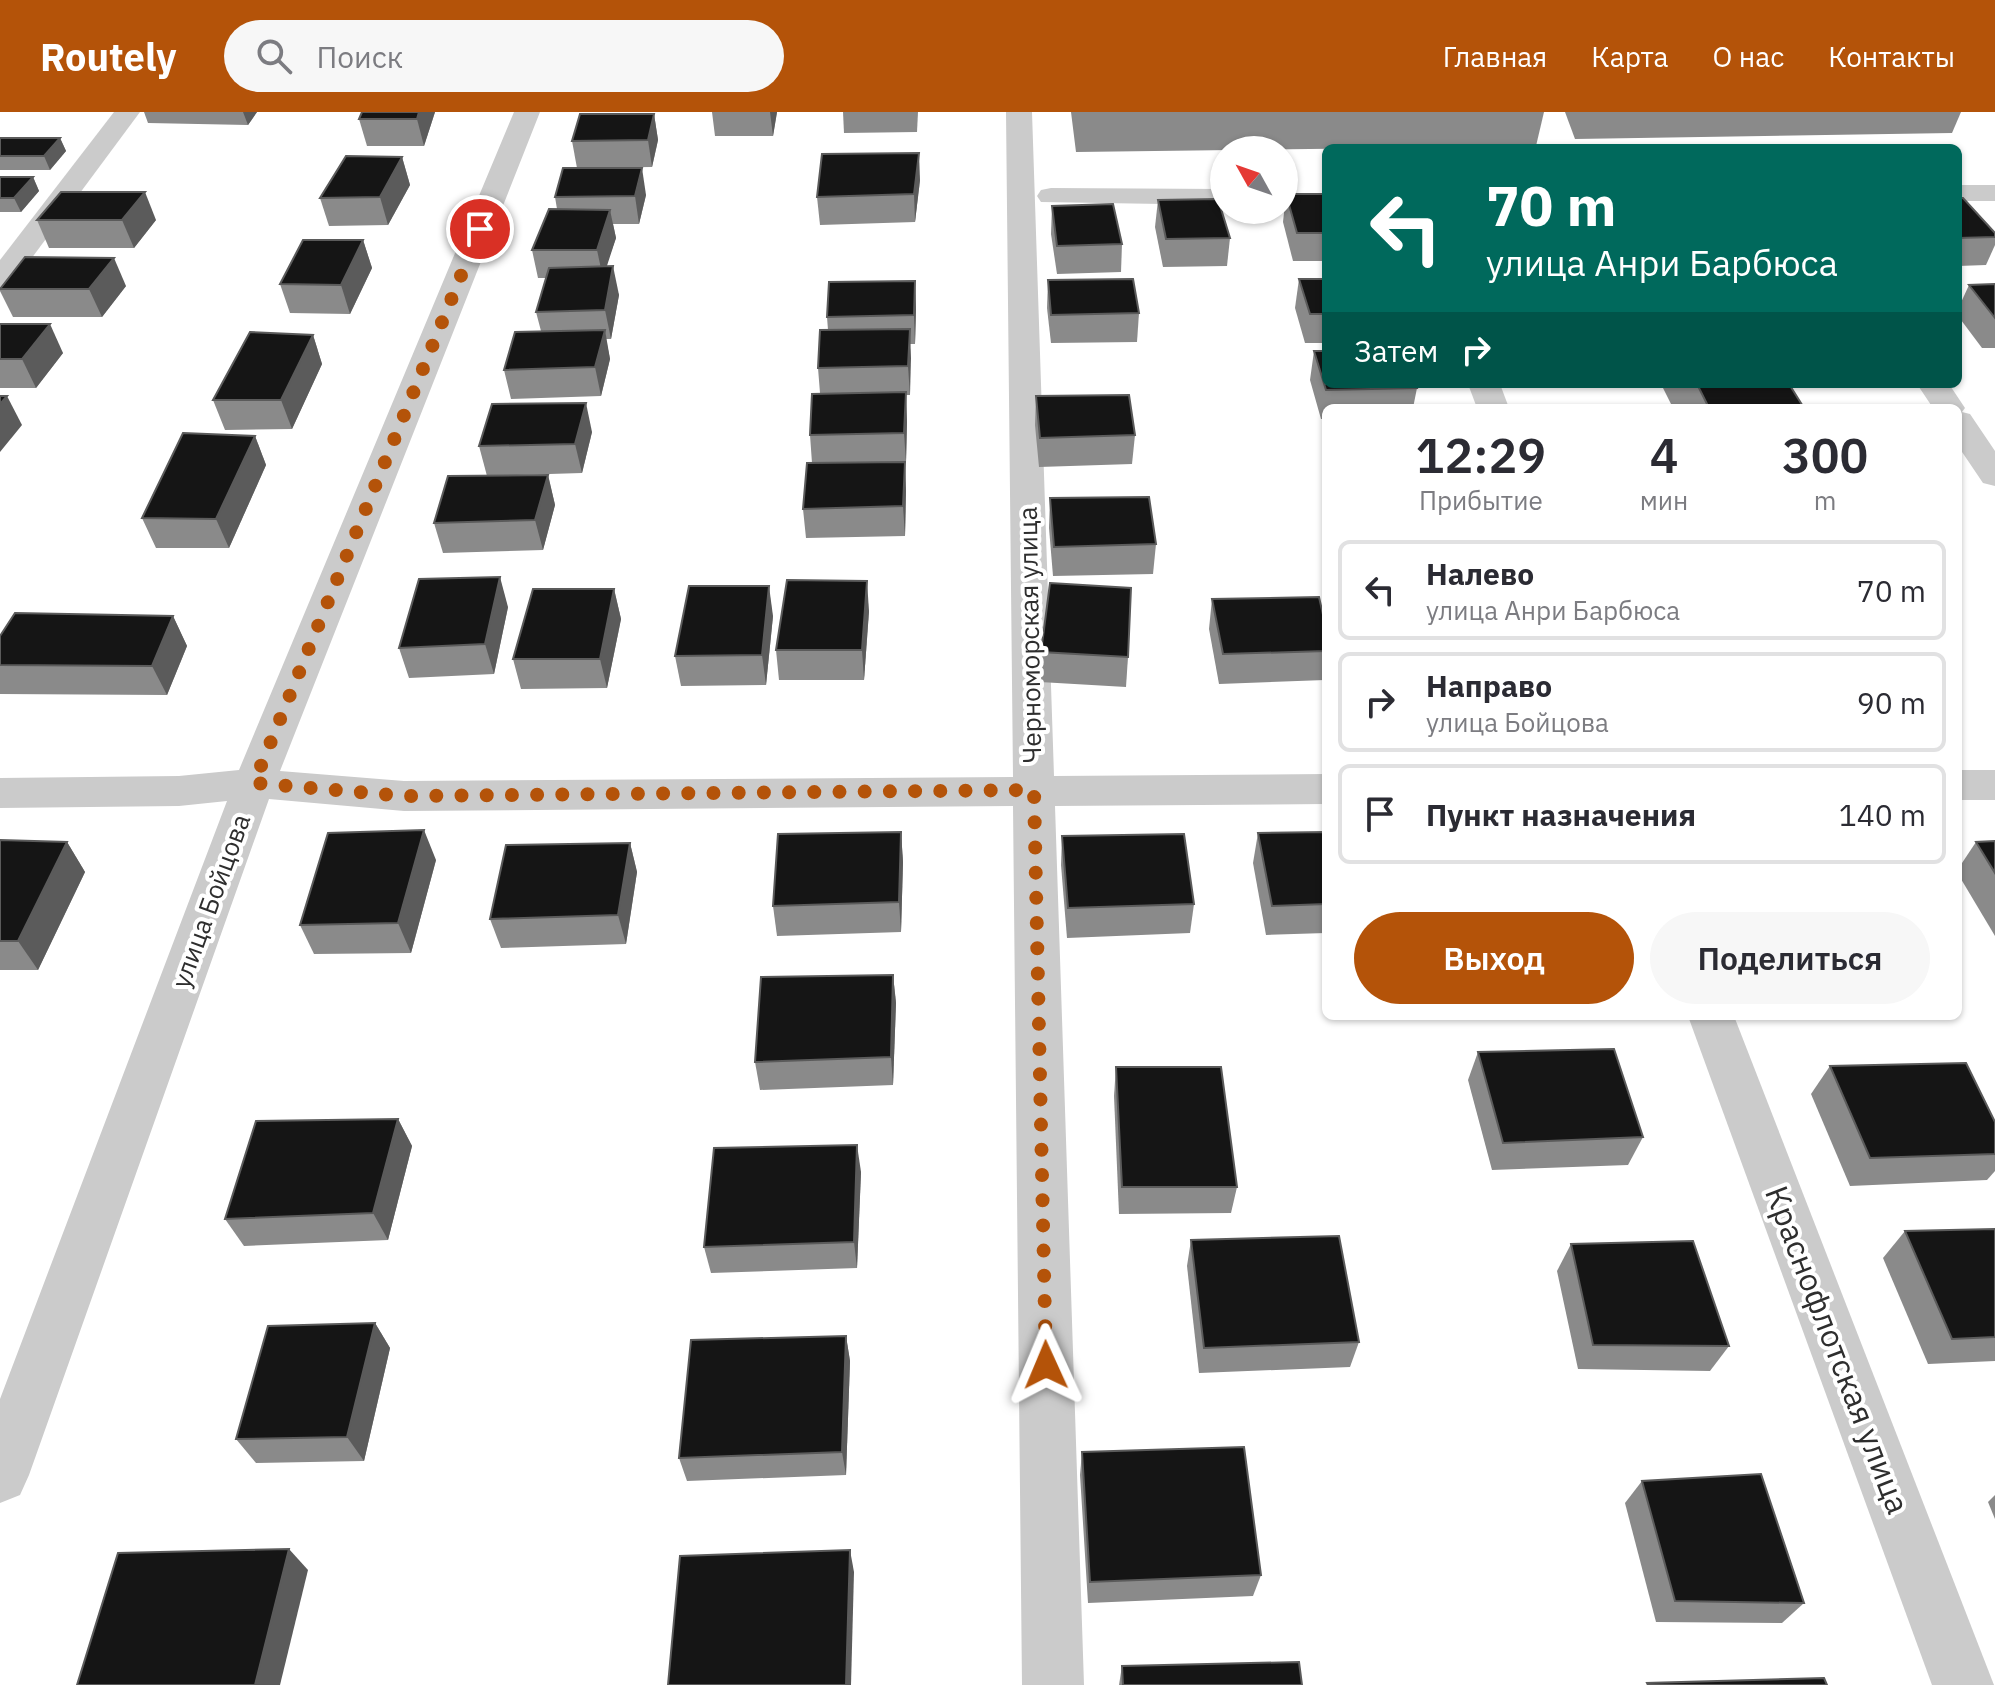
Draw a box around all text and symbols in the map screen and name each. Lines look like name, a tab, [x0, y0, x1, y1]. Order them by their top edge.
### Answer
search box	[224, 20, 784, 92]
text: Routely	[40, 32, 176, 81]
icon: search	[252, 34, 296, 78]
text: Поиск	[316, 37, 403, 76]
text: Главная	[1443, 38, 1547, 75]
text: Карта	[1591, 38, 1668, 75]
text: О нас	[1712, 38, 1784, 75]
text: Контакты	[1828, 38, 1955, 75]
north arrow	[1210, 136, 1298, 224]
map controls	[1210, 136, 1298, 224]
text: 70 m	[1486, 169, 1616, 241]
icon: left	[1354, 176, 1458, 280]
pin	[446, 195, 514, 263]
icon: arrive	[458, 207, 502, 251]
text: улица Анри Барбюса	[1486, 239, 1838, 286]
icon: right	[1454, 328, 1498, 372]
text: Затем	[1354, 331, 1438, 370]
text: 12:29	[1416, 424, 1546, 486]
text: 4	[1650, 424, 1678, 486]
text: 300	[1782, 424, 1868, 486]
text: Прибытие	[1419, 483, 1543, 517]
text: мин	[1640, 483, 1688, 517]
text: m	[1814, 483, 1837, 517]
street label: Черноморская улица	[1010, 506, 1048, 764]
text: Налево	[1426, 554, 1534, 593]
icon: left	[1358, 568, 1402, 612]
text: 70 m	[1857, 571, 1926, 610]
text: улица Анри Барбюса	[1426, 593, 1680, 627]
text: Направо	[1426, 666, 1552, 705]
icon: right	[1358, 680, 1402, 724]
text: 90 m	[1857, 683, 1926, 722]
text: улица Бойцова	[1426, 705, 1609, 739]
icon: arrive	[1358, 792, 1402, 836]
text: Пункт назначения	[1426, 795, 1696, 834]
text: 140 m	[1839, 795, 1926, 834]
street label: улица Бойцова	[163, 809, 257, 992]
button: Выход	[1354, 912, 1634, 1004]
button: Поделиться	[1650, 912, 1930, 1004]
street label: Краснофлотская улица	[1756, 1180, 1920, 1520]
position arrow	[1004, 1323, 1088, 1407]

